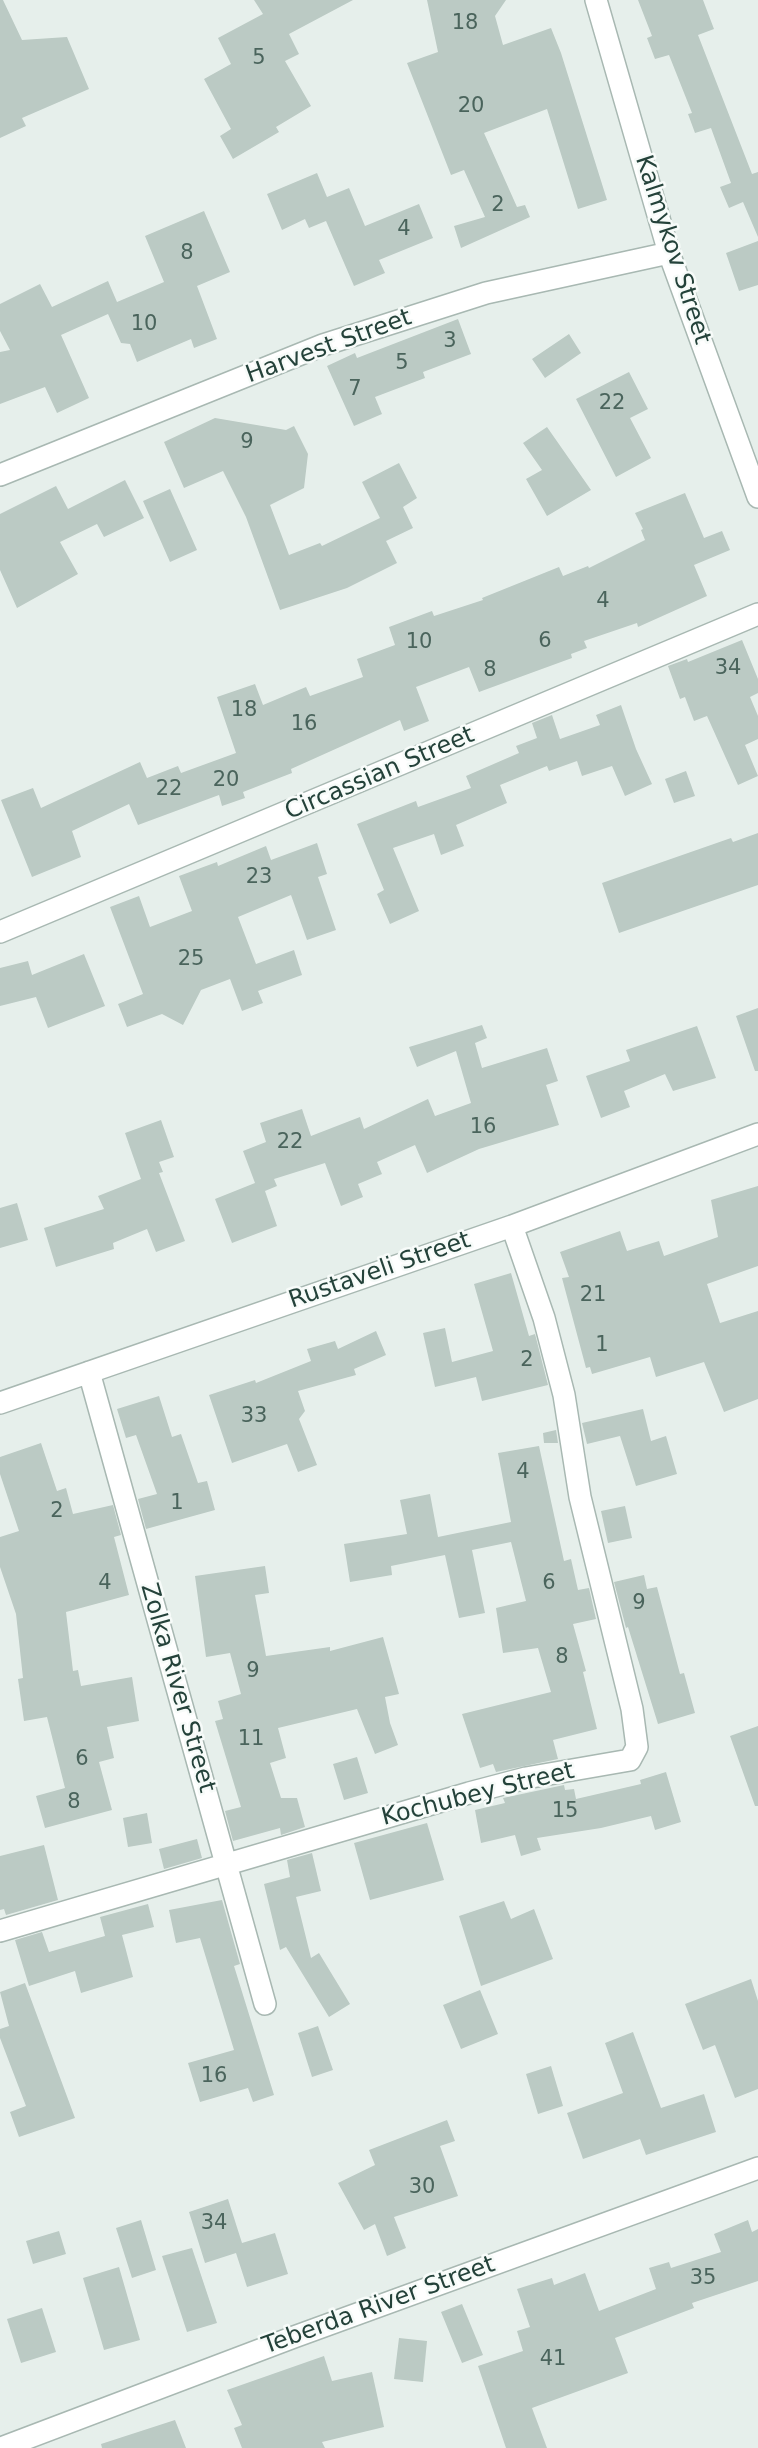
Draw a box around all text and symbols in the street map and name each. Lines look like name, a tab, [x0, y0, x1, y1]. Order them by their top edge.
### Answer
house number: 18	[452, 11, 478, 37]
house number: 5	[252, 46, 266, 72]
house number: 20	[458, 94, 484, 120]
street label: Kalmykov Street	[628, 152, 716, 348]
house number: 2	[491, 193, 505, 219]
house number: 4	[397, 217, 411, 243]
house number: 8	[180, 241, 194, 267]
street label: Harvest Street	[242, 304, 416, 390]
house number: 10	[131, 312, 157, 338]
house number: 3	[443, 329, 457, 355]
house number: 5	[395, 351, 409, 377]
house number: 7	[348, 377, 362, 403]
house number: 22	[599, 391, 625, 417]
house number: 9	[240, 430, 254, 456]
house number: 4	[596, 589, 610, 615]
house number: 6	[538, 629, 552, 655]
house number: 10	[406, 630, 432, 656]
house number: 34	[715, 656, 741, 682]
house number: 8	[483, 658, 497, 684]
house number: 18	[231, 698, 257, 724]
house number: 16	[291, 712, 317, 738]
street label: Circassian Street	[281, 721, 479, 827]
house number: 20	[213, 768, 239, 794]
house number: 22	[156, 777, 182, 803]
house number: 23	[246, 865, 272, 891]
house number: 25	[178, 947, 204, 973]
house number: 16	[470, 1115, 496, 1141]
house number: 22	[277, 1130, 303, 1156]
street label: Rustaveli Street	[285, 1226, 475, 1316]
house number: 21	[580, 1283, 606, 1309]
house number: 1	[595, 1333, 609, 1359]
house number: 2	[520, 1348, 534, 1374]
house number: 33	[241, 1404, 267, 1430]
house number: 4	[516, 1460, 530, 1486]
house number: 1	[170, 1491, 184, 1517]
house number: 2	[50, 1499, 64, 1525]
house number: 4	[98, 1571, 112, 1597]
house number: 6	[542, 1571, 556, 1597]
street label: Zolka River Street	[133, 1580, 221, 1796]
house number: 9	[632, 1591, 646, 1617]
house number: 8	[555, 1645, 569, 1671]
house number: 9	[246, 1659, 260, 1685]
house number: 11	[238, 1727, 264, 1753]
house number: 6	[75, 1747, 89, 1773]
street label: Kochubey Street	[379, 1757, 577, 1833]
house number: 8	[67, 1790, 81, 1816]
house number: 15	[552, 1799, 578, 1825]
house number: 16	[201, 2064, 227, 2090]
house number: 30	[409, 2175, 435, 2201]
house number: 34	[201, 2211, 227, 2237]
street label: Teberda River Street	[259, 2251, 499, 2361]
house number: 35	[690, 2266, 716, 2292]
house number: 41	[540, 2347, 566, 2373]

